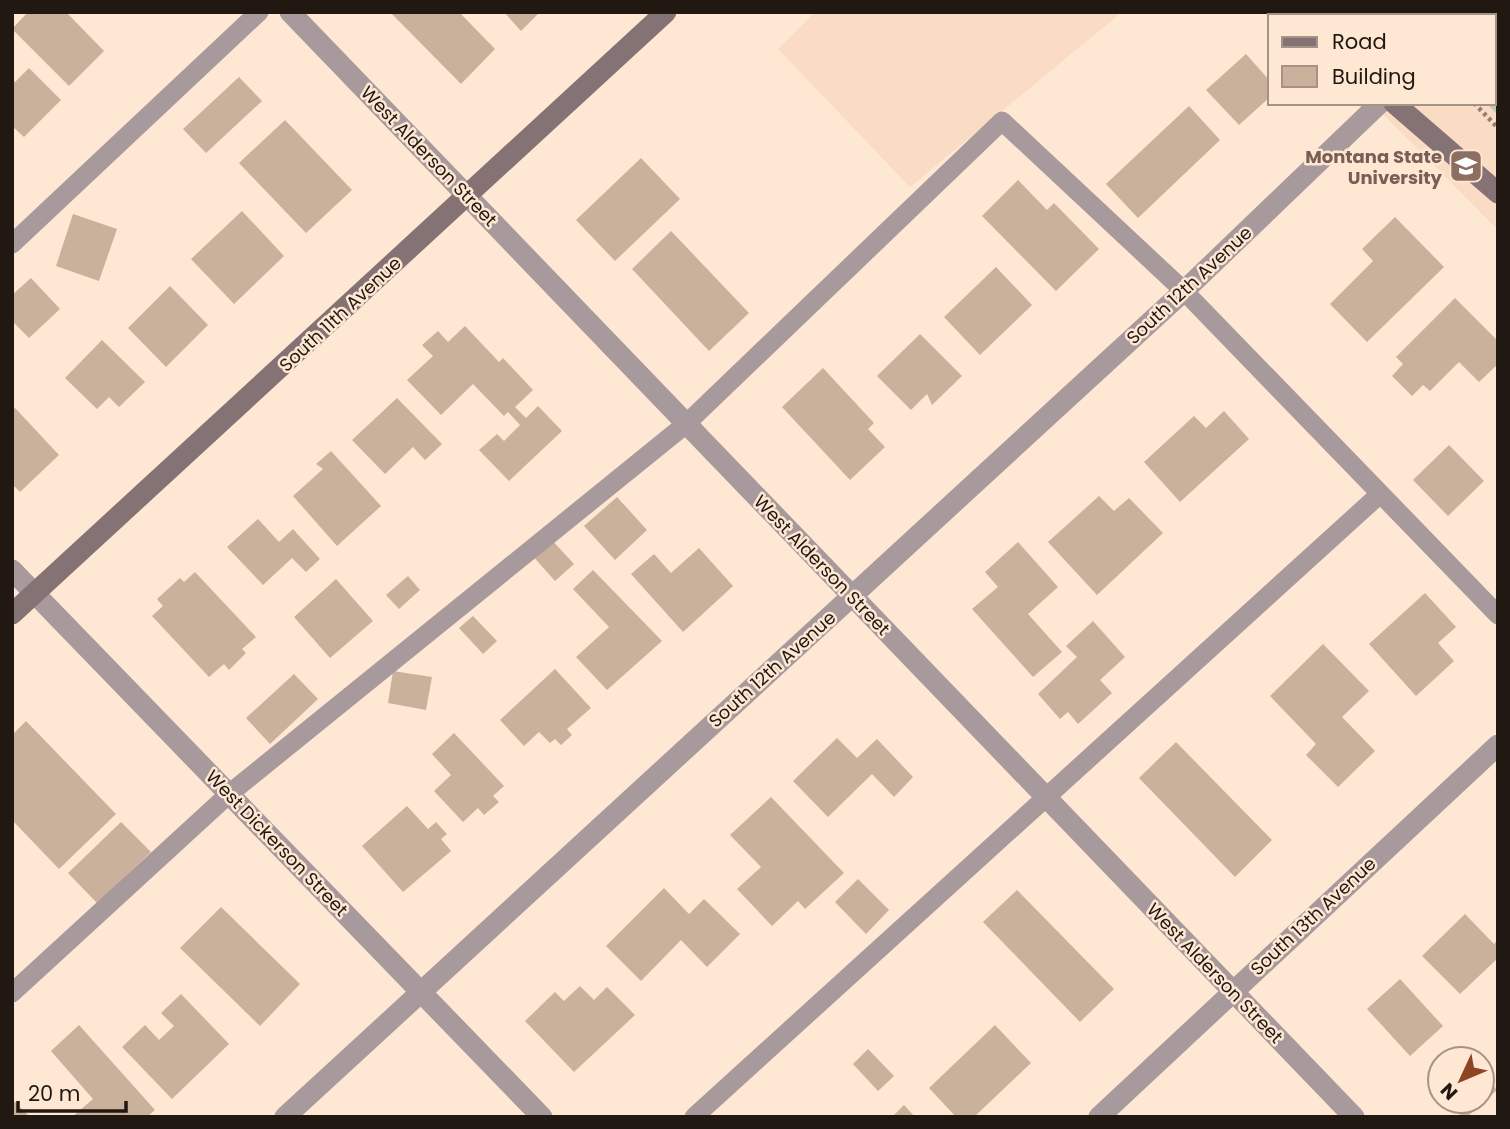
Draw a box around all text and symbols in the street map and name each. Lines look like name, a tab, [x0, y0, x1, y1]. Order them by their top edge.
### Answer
legend	[1268, 14, 1496, 105]
text: Road	[1332, 27, 1387, 56]
text: Building	[1332, 62, 1416, 91]
street label: West Alderson Street	[355, 80, 503, 232]
place label: Montana State University	[1305, 144, 1443, 190]
school or university icon: Montana State University	[1447, 147, 1485, 185]
street label: South 12th Avenue	[1121, 220, 1257, 350]
street label: South 11th Avenue	[274, 251, 406, 377]
street label: West Alderson Street	[748, 489, 896, 641]
street label: South 12th Avenue	[703, 605, 841, 733]
street label: West Dickerson Street	[200, 764, 354, 922]
street label: South 13th Avenue	[1245, 851, 1381, 981]
street label: West Alderson Street	[1141, 897, 1289, 1049]
north arrow	[1426, 1045, 1496, 1115]
scale bar	[18, 1070, 126, 1114]
text: N	[1434, 1077, 1464, 1106]
text: 20 m	[28, 1079, 81, 1108]

